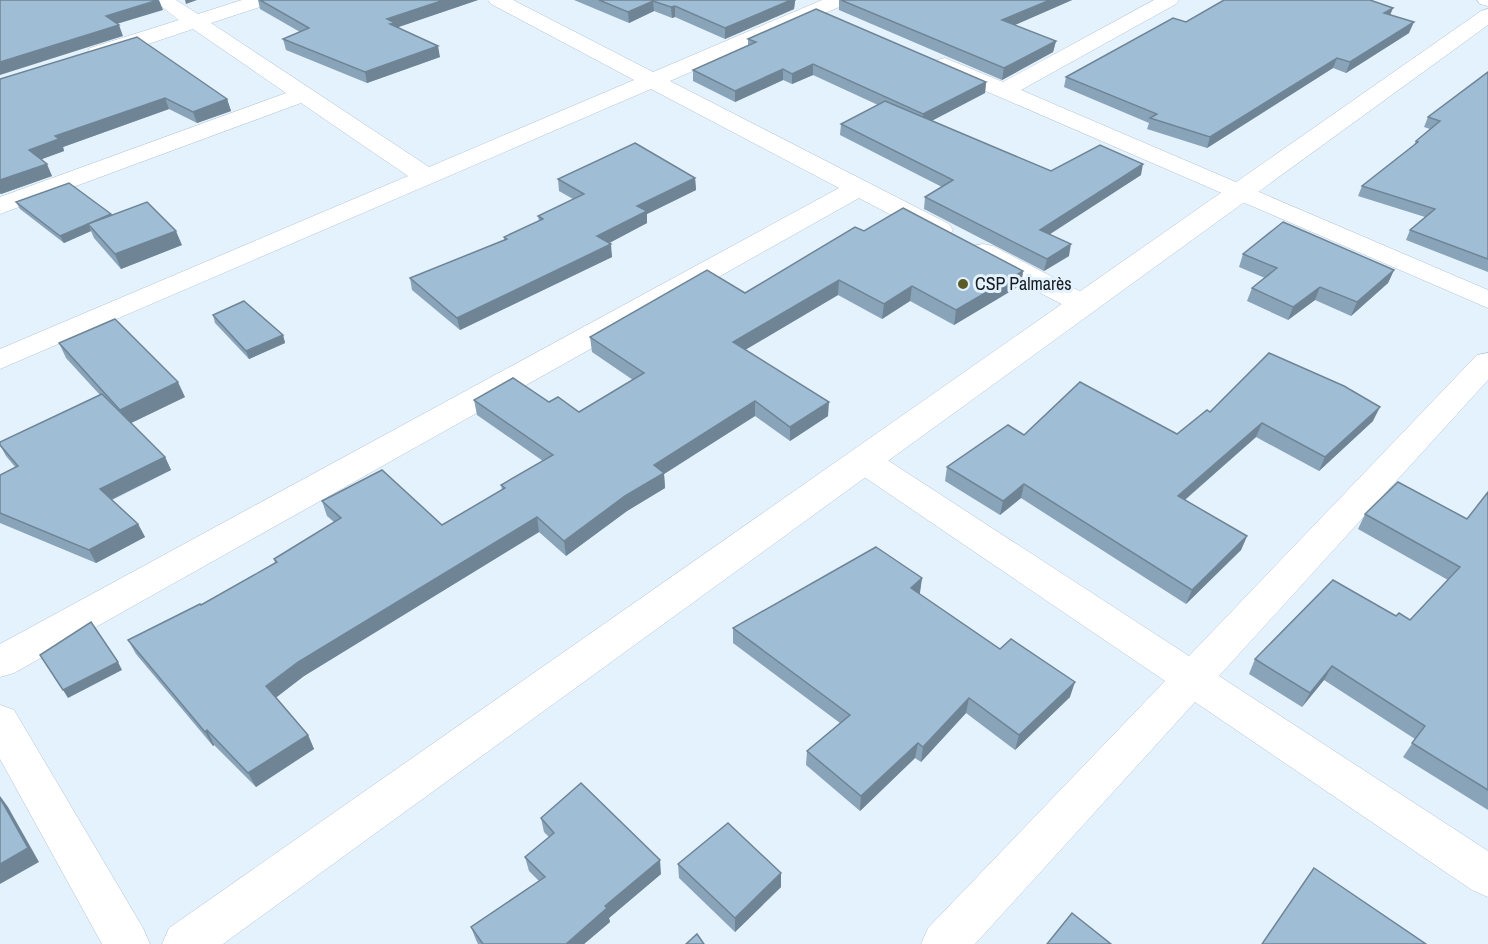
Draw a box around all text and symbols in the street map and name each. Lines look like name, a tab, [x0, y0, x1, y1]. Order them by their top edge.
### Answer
place label: CSP Palmarès	[975, 271, 1072, 296]
marker: CSP Palmarès	[956, 277, 970, 291]

